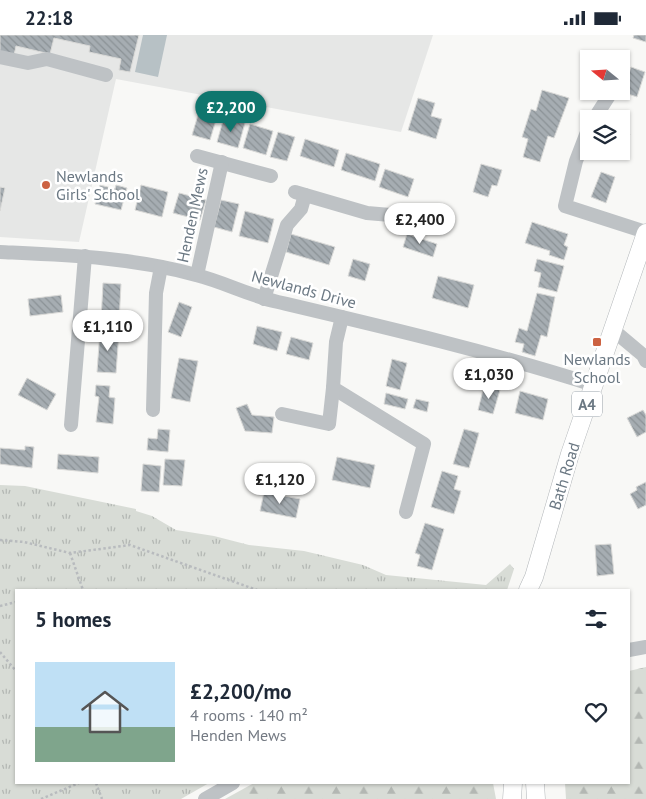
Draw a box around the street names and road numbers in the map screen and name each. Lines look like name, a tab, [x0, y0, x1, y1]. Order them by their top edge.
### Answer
street label: Henden Mews	[172, 165, 212, 264]
street label: Newlands Drive	[250, 265, 358, 313]
road number: A4	[572, 391, 602, 417]
street label: Bath Road	[544, 440, 584, 512]

